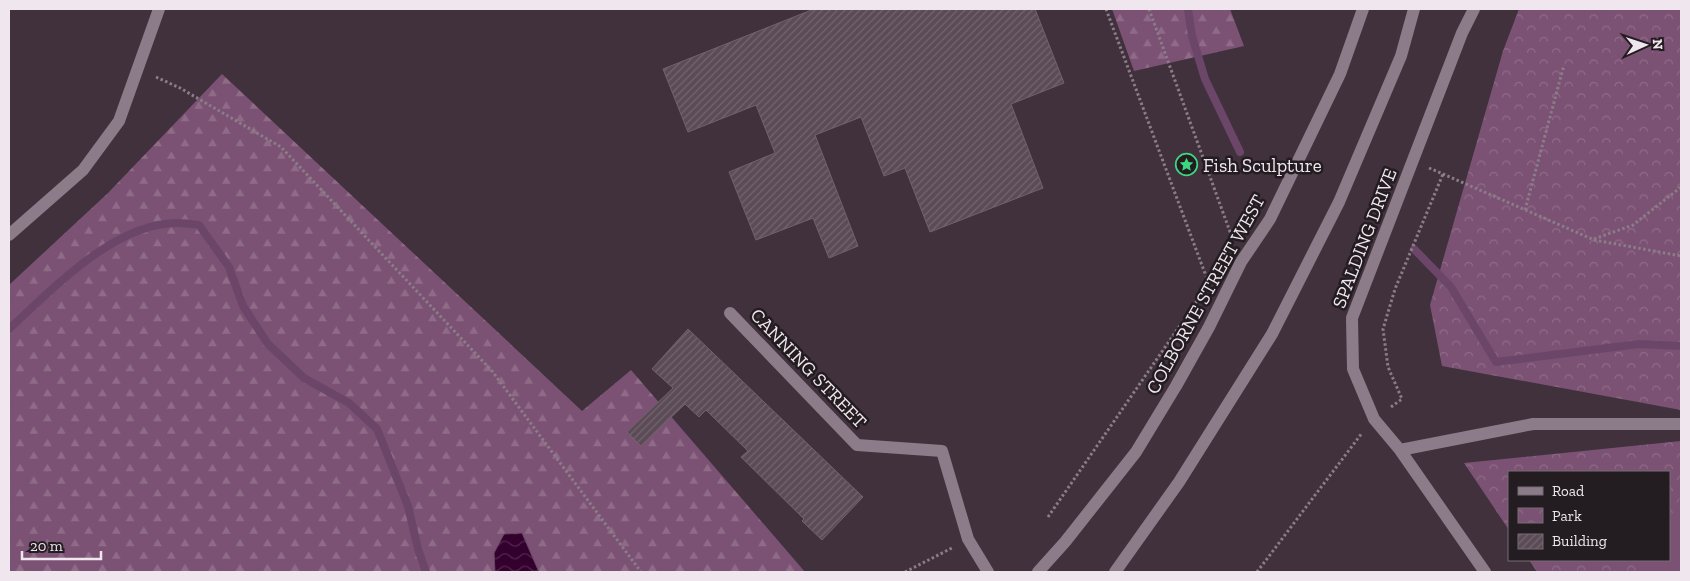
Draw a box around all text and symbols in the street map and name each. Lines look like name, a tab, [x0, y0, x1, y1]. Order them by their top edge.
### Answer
north arrow	[1620, 20, 1670, 70]
text: N	[1649, 39, 1666, 50]
place icon: Fish Sculpture	[1175, 153, 1199, 177]
place label: Fish Sculpture	[1203, 154, 1322, 177]
street label: SPALDING DRIVE	[1327, 165, 1402, 311]
street label: COLBORNE STREET WEST	[1141, 190, 1270, 398]
street label: CANNING STREET	[746, 304, 872, 433]
legend	[1508, 471, 1670, 561]
text: Road	[1552, 482, 1585, 500]
text: Park	[1552, 507, 1582, 525]
scale bar	[22, 528, 101, 560]
text: Building	[1552, 532, 1607, 550]
text: 20 m	[30, 537, 63, 555]

